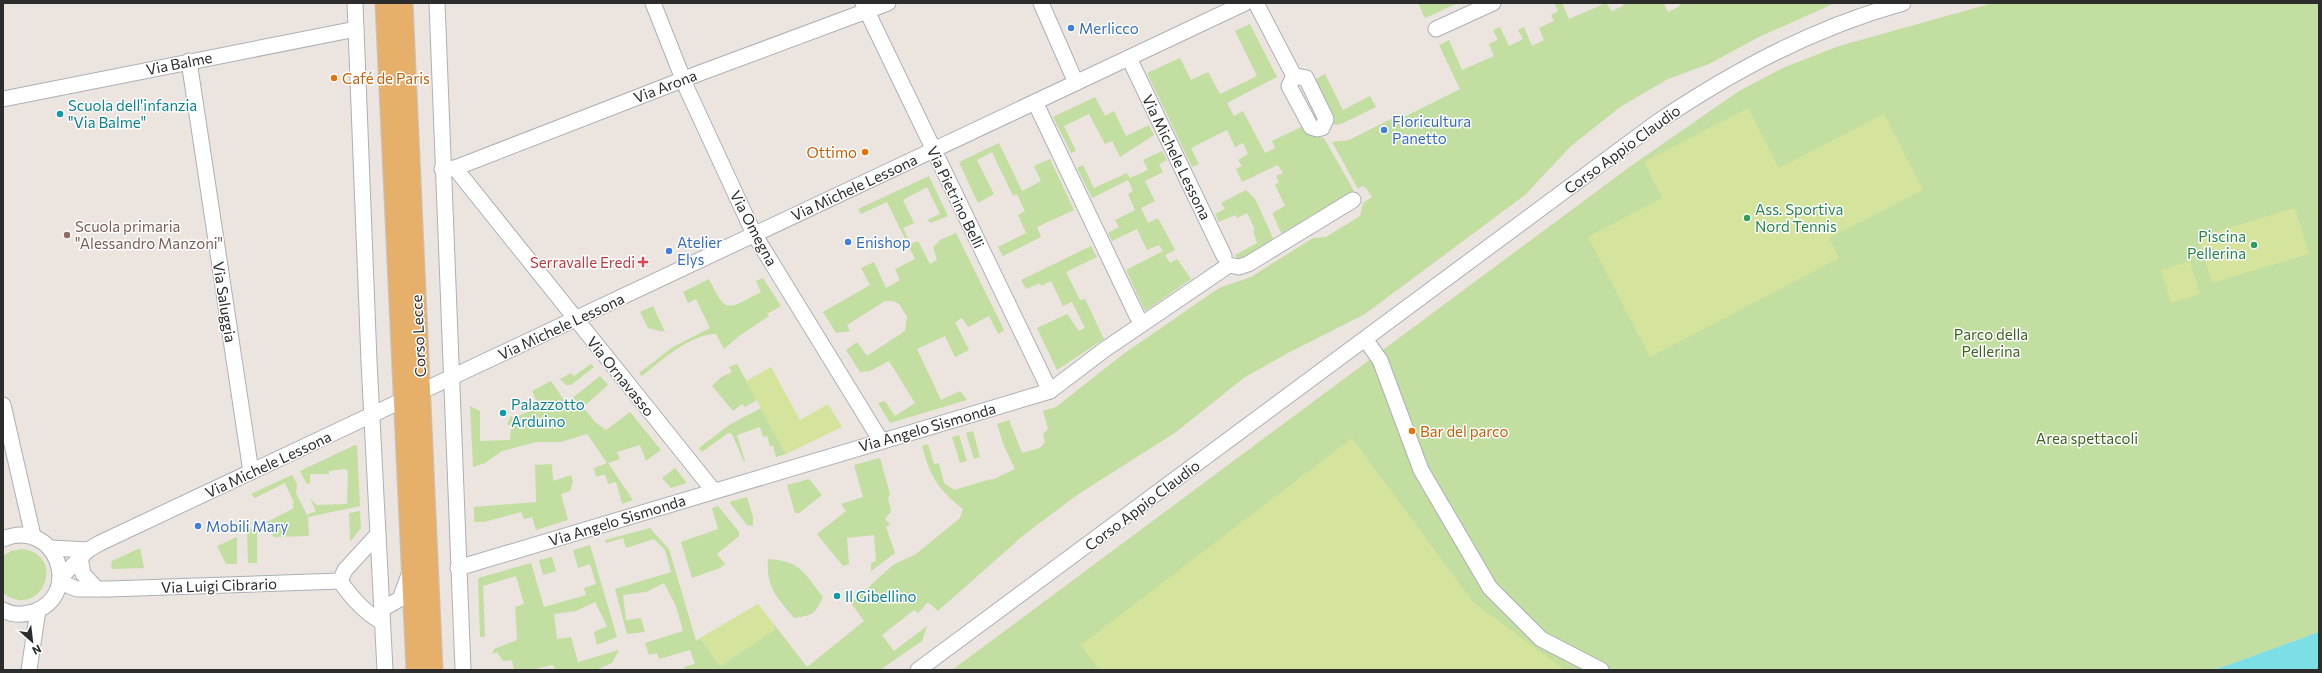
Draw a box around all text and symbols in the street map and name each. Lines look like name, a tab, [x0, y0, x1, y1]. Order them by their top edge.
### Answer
place label: Merlicco	[1079, 19, 1139, 37]
marker: Merlicco	[1066, 23, 1076, 33]
street label: Via Balme	[144, 48, 214, 78]
street label: Via Arona	[631, 66, 699, 106]
place label: Café de Paris	[342, 69, 430, 87]
marker: Café de Paris	[329, 73, 339, 83]
street label: Via Michele Lessona	[1139, 91, 1215, 223]
place label: Scuola dell'infanzia "Via Balme"	[68, 96, 197, 131]
street label: Corso Appio Claudio	[1560, 101, 1684, 197]
marker: Scuola dell'infanzia "Via Balme"	[55, 109, 65, 119]
place label: Floricultura Panetto	[1392, 112, 1471, 147]
marker: Floricultura Panetto	[1379, 125, 1389, 135]
place label: Ottimo	[807, 143, 857, 161]
street label: Via Pietrino Belli	[923, 143, 989, 251]
marker: Ottimo	[860, 147, 870, 157]
street label: Via Michele Lessona	[788, 150, 920, 224]
street label: Via Omegna	[727, 187, 781, 269]
place label: Ass. Sportiva Nord Tennis	[1755, 200, 1843, 235]
marker: Ass. Sportiva Nord Tennis	[1742, 213, 1752, 223]
place label: Scuola primaria "Alessandro Manzoni"	[75, 217, 223, 252]
place label: Piscina Pellerina	[2187, 227, 2246, 262]
marker: Scuola primaria "Alessandro Manzoni"	[62, 230, 72, 240]
place label: Atelier Elys	[677, 233, 722, 268]
place label: Enishop	[856, 233, 911, 251]
marker: Enishop	[843, 237, 853, 247]
marker: Piscina Pellerina	[2249, 240, 2259, 250]
marker: Atelier Elys	[664, 246, 674, 256]
place label: Serravalle Eredi	[530, 253, 635, 271]
marker: Serravalle Eredi	[638, 257, 648, 267]
street label: Via Saluggia	[210, 260, 240, 344]
street label: Via Michele Lessona	[495, 289, 627, 363]
street label: Corso Lecce	[407, 294, 429, 378]
park label: Parco della Pellerina	[1954, 325, 2028, 360]
street label: Via Ornavasso	[583, 332, 659, 420]
place label: Palazzotto Arduino	[511, 395, 585, 430]
street label: Via Angelo Sismonda	[856, 399, 998, 455]
marker: Palazzotto Arduino	[498, 408, 508, 418]
place label: Bar del parco	[1420, 422, 1509, 440]
marker: Bar del parco	[1407, 426, 1417, 436]
street label: Via Michele Lessona	[202, 427, 334, 501]
park label: Area spettacoli	[2036, 429, 2138, 447]
street label: Corso Appio Claudio	[1081, 456, 1203, 554]
street label: Via Angelo Sismonda	[546, 491, 688, 549]
place label: Mobili Mary	[206, 517, 289, 535]
marker: Mobili Mary	[193, 521, 203, 531]
street label: Via Luigi Cibrario	[161, 574, 277, 596]
place label: Il Gibellino	[845, 587, 917, 605]
marker: Il Gibellino	[832, 591, 842, 601]
north arrow	[12, 621, 52, 661]
text: N	[30, 643, 44, 658]

